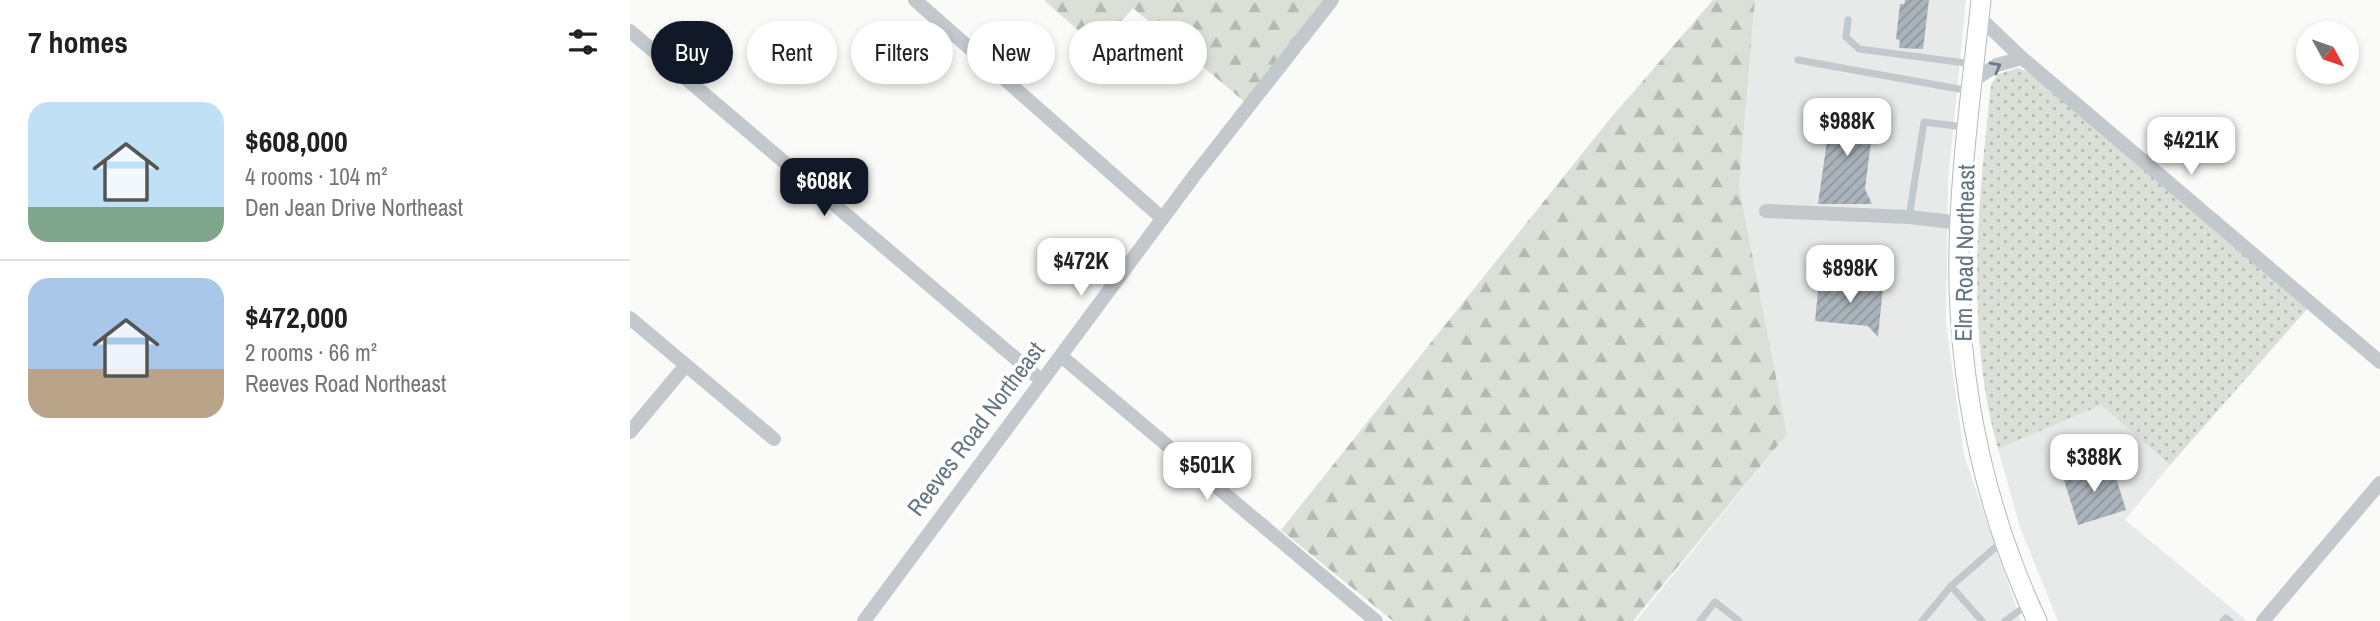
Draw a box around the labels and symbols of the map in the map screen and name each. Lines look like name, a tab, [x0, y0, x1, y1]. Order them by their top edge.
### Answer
north arrow	[2296, 21, 2359, 84]
one-way arrow	[1989, 62, 2001, 76]
pin: $988K	[1798, 99, 1896, 158]
pin: $421K	[2142, 118, 2240, 177]
pin: $608K	[775, 158, 873, 218]
street label: Elm Road Northeast	[1946, 164, 1982, 342]
pin: $472K	[1032, 238, 1130, 298]
pin: $898K	[1801, 246, 1899, 305]
street label: Reeves Road Northeast	[899, 334, 1051, 522]
pin: $388K	[2045, 434, 2143, 494]
pin: $501K	[1158, 442, 1256, 502]

